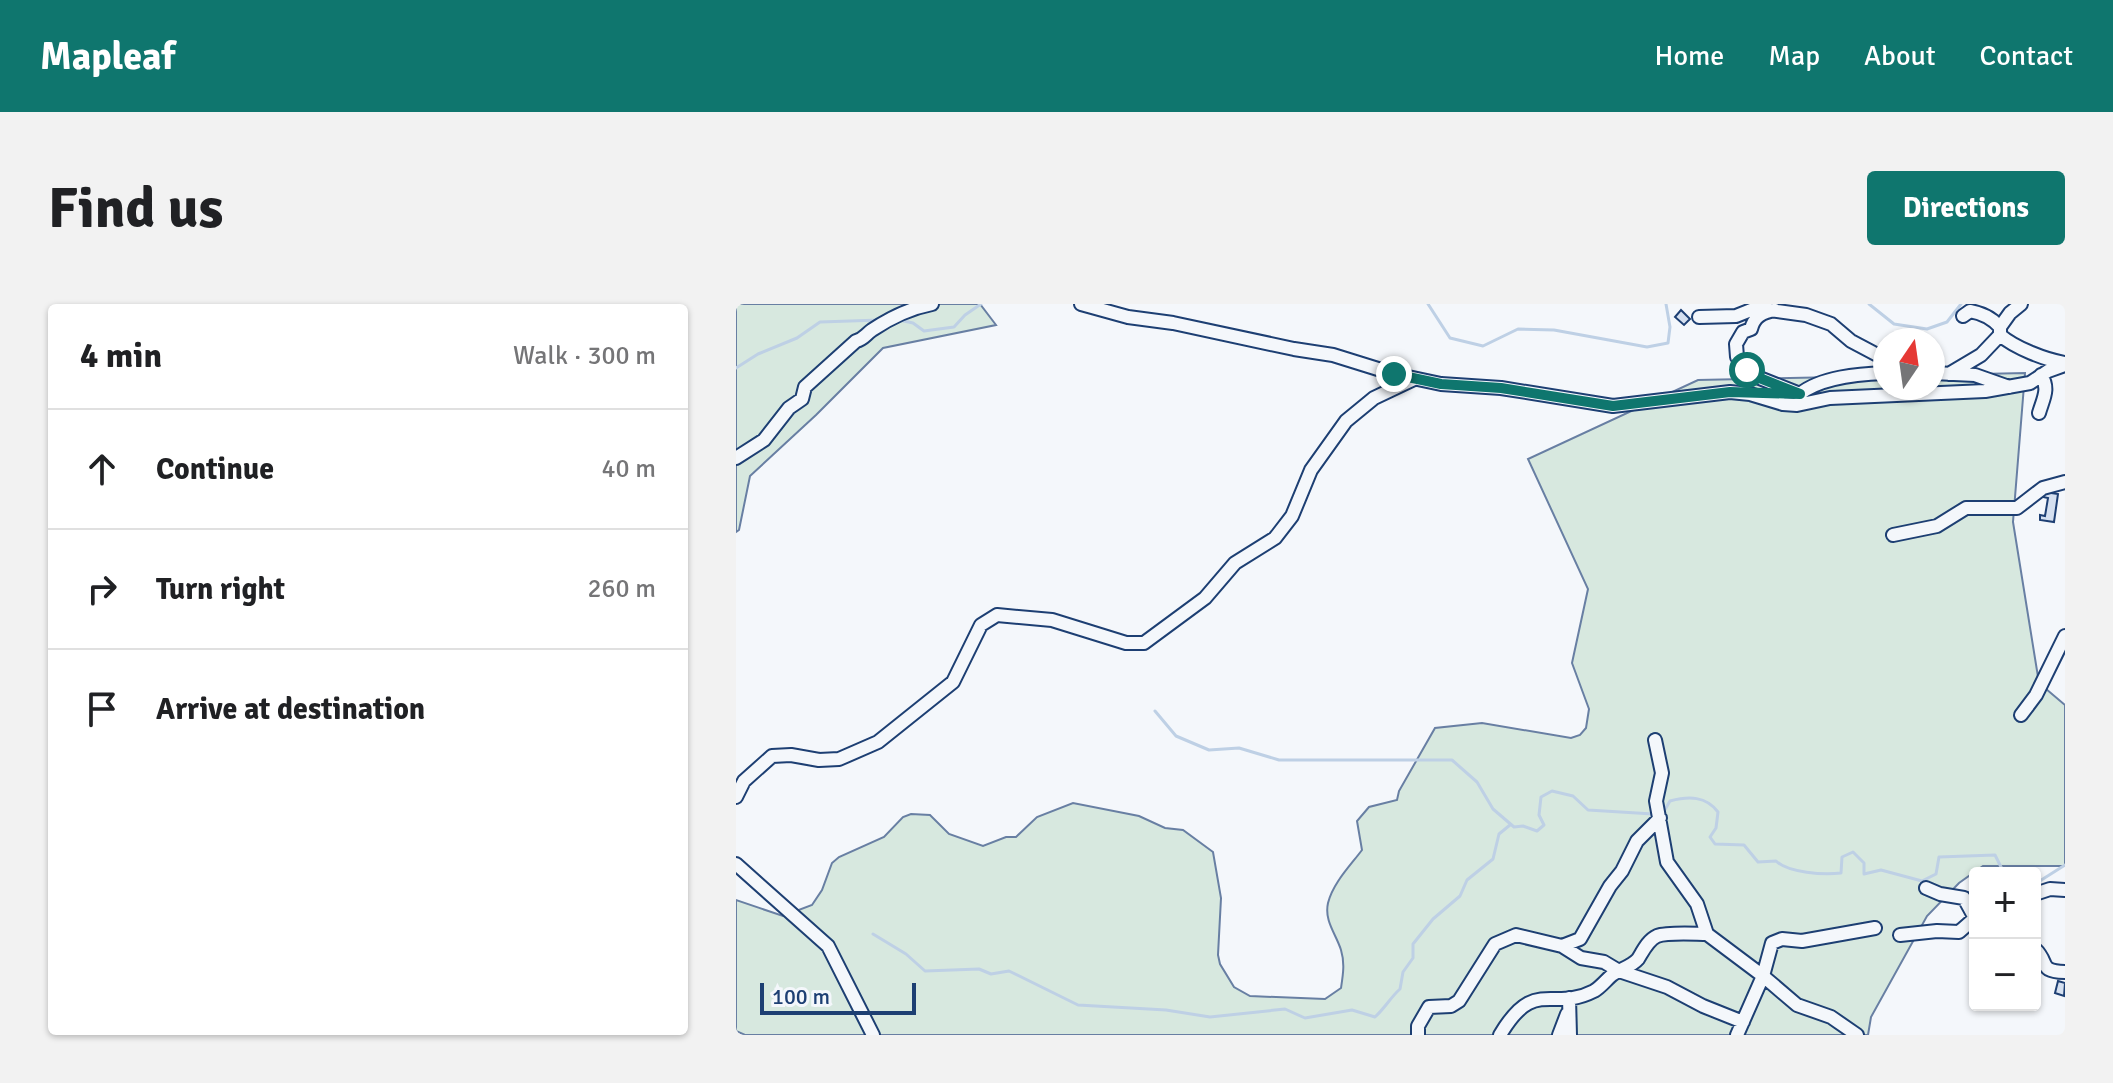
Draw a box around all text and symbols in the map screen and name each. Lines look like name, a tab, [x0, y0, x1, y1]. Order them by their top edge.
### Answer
text: Mapleaf	[40, 33, 175, 80]
text: Home	[1655, 39, 1724, 73]
text: Map	[1768, 39, 1820, 73]
text: About	[1864, 39, 1936, 73]
text: Contact	[1980, 39, 2073, 73]
button: Directions	[1867, 171, 2065, 245]
text: Find us	[48, 174, 223, 243]
north arrow	[1873, 328, 1945, 400]
text: 4 min	[80, 335, 162, 377]
text: Walk · 300 m	[513, 340, 656, 372]
route start	[1729, 352, 1765, 388]
route end	[1376, 356, 1412, 392]
icon: ahead	[80, 447, 124, 491]
text: Continue	[156, 451, 274, 488]
text: 40 m	[601, 453, 656, 485]
icon: right	[80, 567, 124, 611]
text: Turn right	[156, 571, 285, 608]
text: 260 m	[587, 573, 656, 605]
icon: arrive	[80, 687, 124, 731]
text: Arrive at destination	[156, 691, 425, 728]
map controls	[1969, 867, 2041, 1011]
button: +	[1969, 867, 2041, 939]
button: −	[1969, 939, 2041, 1011]
scale bar	[760, 979, 916, 1015]
text: 100 m	[772, 983, 830, 1010]

